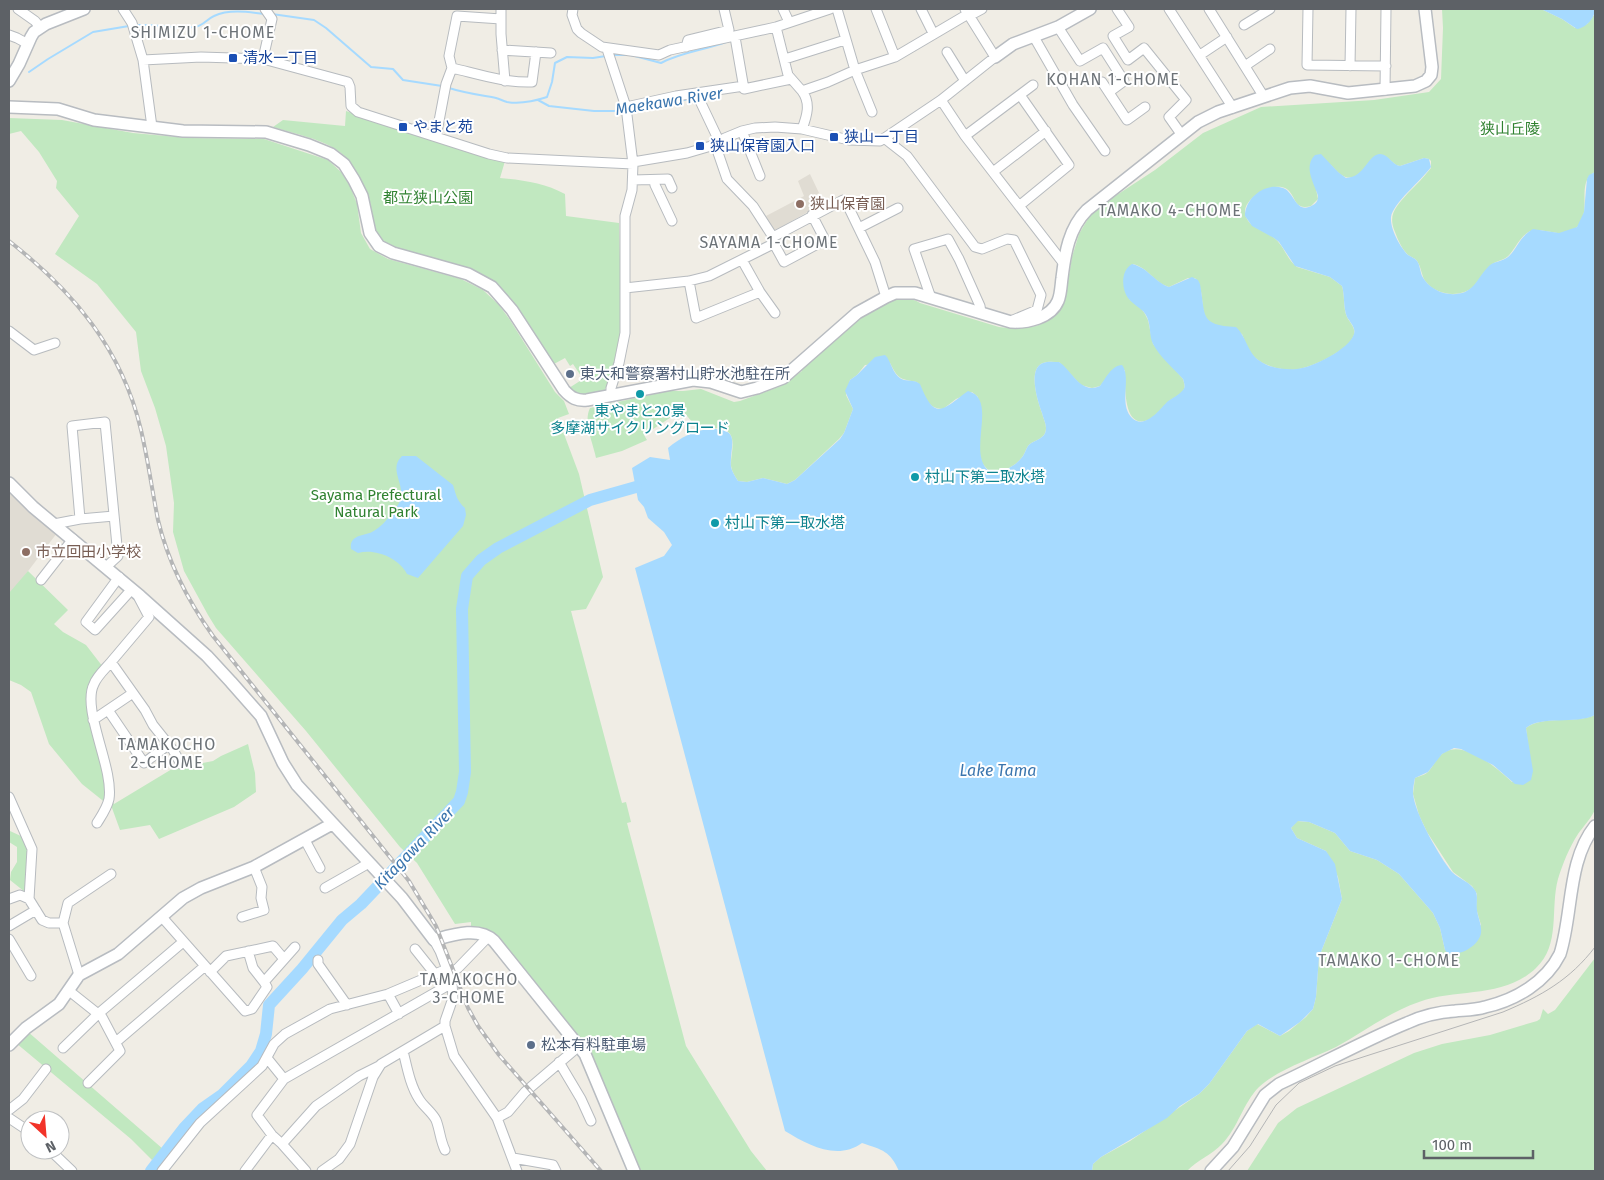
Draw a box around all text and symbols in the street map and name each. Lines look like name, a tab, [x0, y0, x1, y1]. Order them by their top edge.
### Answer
district label: SHIMIZU 1-CHOME	[131, 23, 275, 42]
place label: 清水一丁目	[243, 49, 318, 67]
marker: 清水一丁目	[227, 52, 239, 64]
district label: KOHAN 1-CHOME	[1046, 70, 1180, 89]
water label: Maekawa River	[614, 83, 725, 119]
place label: やまと苑	[413, 118, 473, 136]
park label: 狭山丘陵	[1480, 120, 1540, 138]
marker: やまと苑	[397, 121, 409, 133]
place label: 狭山一丁目	[844, 128, 919, 146]
marker: 狭山一丁目	[828, 131, 840, 143]
place label: 狭山保育園入口	[710, 137, 815, 155]
marker: 狭山保育園入口	[694, 140, 706, 152]
park label: 都立狭山公園	[383, 189, 473, 207]
place label: 狭山保育園	[810, 195, 885, 213]
marker: 狭山保育園	[794, 198, 806, 210]
district label: TAMAKO 4-CHOME	[1098, 201, 1242, 220]
district label: SAYAMA 1-CHOME	[699, 233, 839, 252]
place label: 東大和警察署村山貯水池駐在所	[580, 365, 790, 383]
marker: 東大和警察署村山貯水池駐在所	[564, 368, 576, 380]
marker: 東やまと20景 多摩湖サイクリングロード	[634, 388, 646, 400]
place label: 東やまと20景 多摩湖サイクリングロード	[550, 402, 730, 437]
place label: 村山下第二取水塔	[925, 468, 1045, 486]
marker: 村山下第二取水塔	[909, 471, 921, 483]
park label: Sayama Prefectural Natural Park	[311, 486, 442, 521]
place label: 村山下第一取水塔	[725, 514, 845, 532]
marker: 村山下第一取水塔	[709, 517, 721, 529]
place label: 市立回田小学校	[36, 543, 141, 561]
marker: 市立回田小学校	[20, 546, 32, 558]
district label: TAMAKOCHO 2-CHOME	[118, 735, 216, 772]
water label: Lake Tama	[960, 761, 1036, 780]
water label: Kitagawa River	[370, 802, 459, 893]
district label: TAMAKO 1-CHOME	[1318, 951, 1460, 970]
district label: TAMAKOCHO 3-CHOME	[420, 970, 518, 1007]
place label: 松本有料駐車場	[541, 1036, 646, 1054]
marker: 松本有料駐車場	[525, 1039, 537, 1051]
north arrow	[20, 1110, 70, 1160]
scale bar	[1424, 1128, 1533, 1160]
text: 100 m	[1432, 1136, 1472, 1154]
text: N	[43, 1137, 58, 1156]

